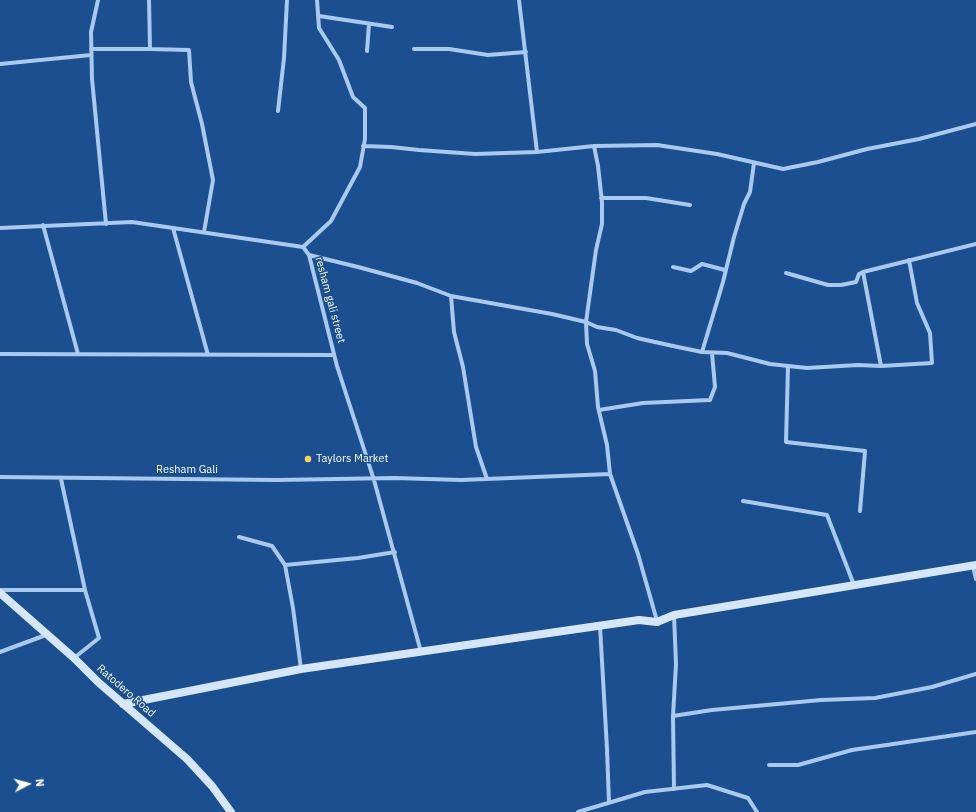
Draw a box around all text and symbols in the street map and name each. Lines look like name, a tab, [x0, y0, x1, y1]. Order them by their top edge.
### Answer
street label: resham gali street	[312, 255, 348, 345]
place label: Taylors Market	[316, 452, 388, 466]
marker: Taylors Market	[303, 454, 313, 464]
street label: Resham Gali	[156, 463, 218, 477]
street label: Ratodero Road	[94, 662, 158, 720]
north arrow	[8, 764, 48, 804]
text: N	[33, 778, 47, 787]

